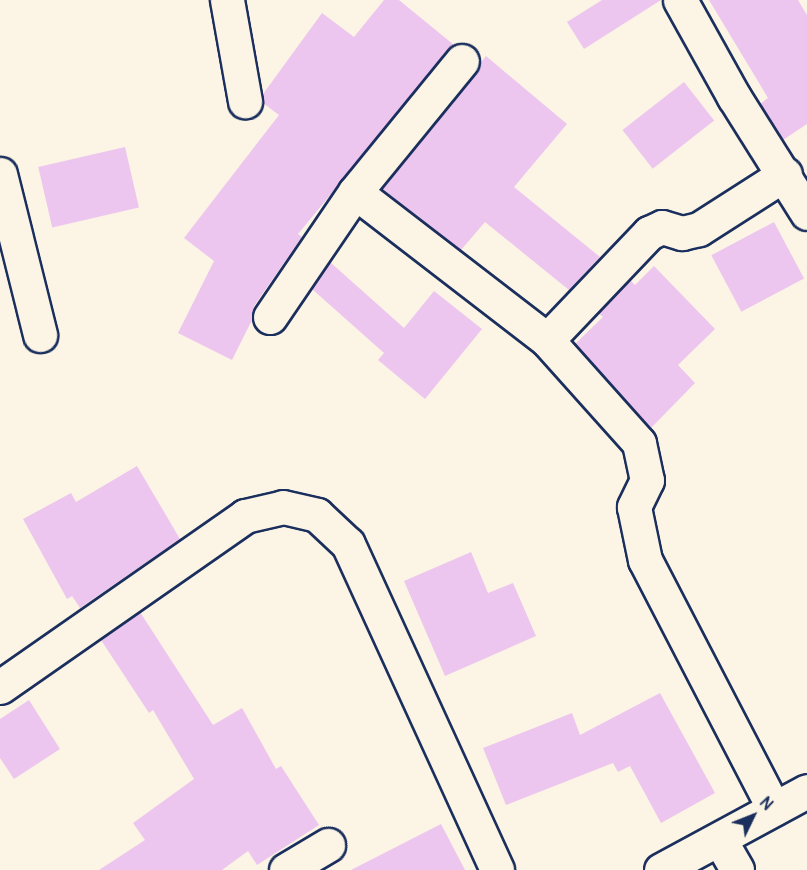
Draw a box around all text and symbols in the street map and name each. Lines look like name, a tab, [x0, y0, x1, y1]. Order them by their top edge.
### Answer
north arrow	[723, 786, 783, 846]
text: N	[755, 793, 777, 814]

